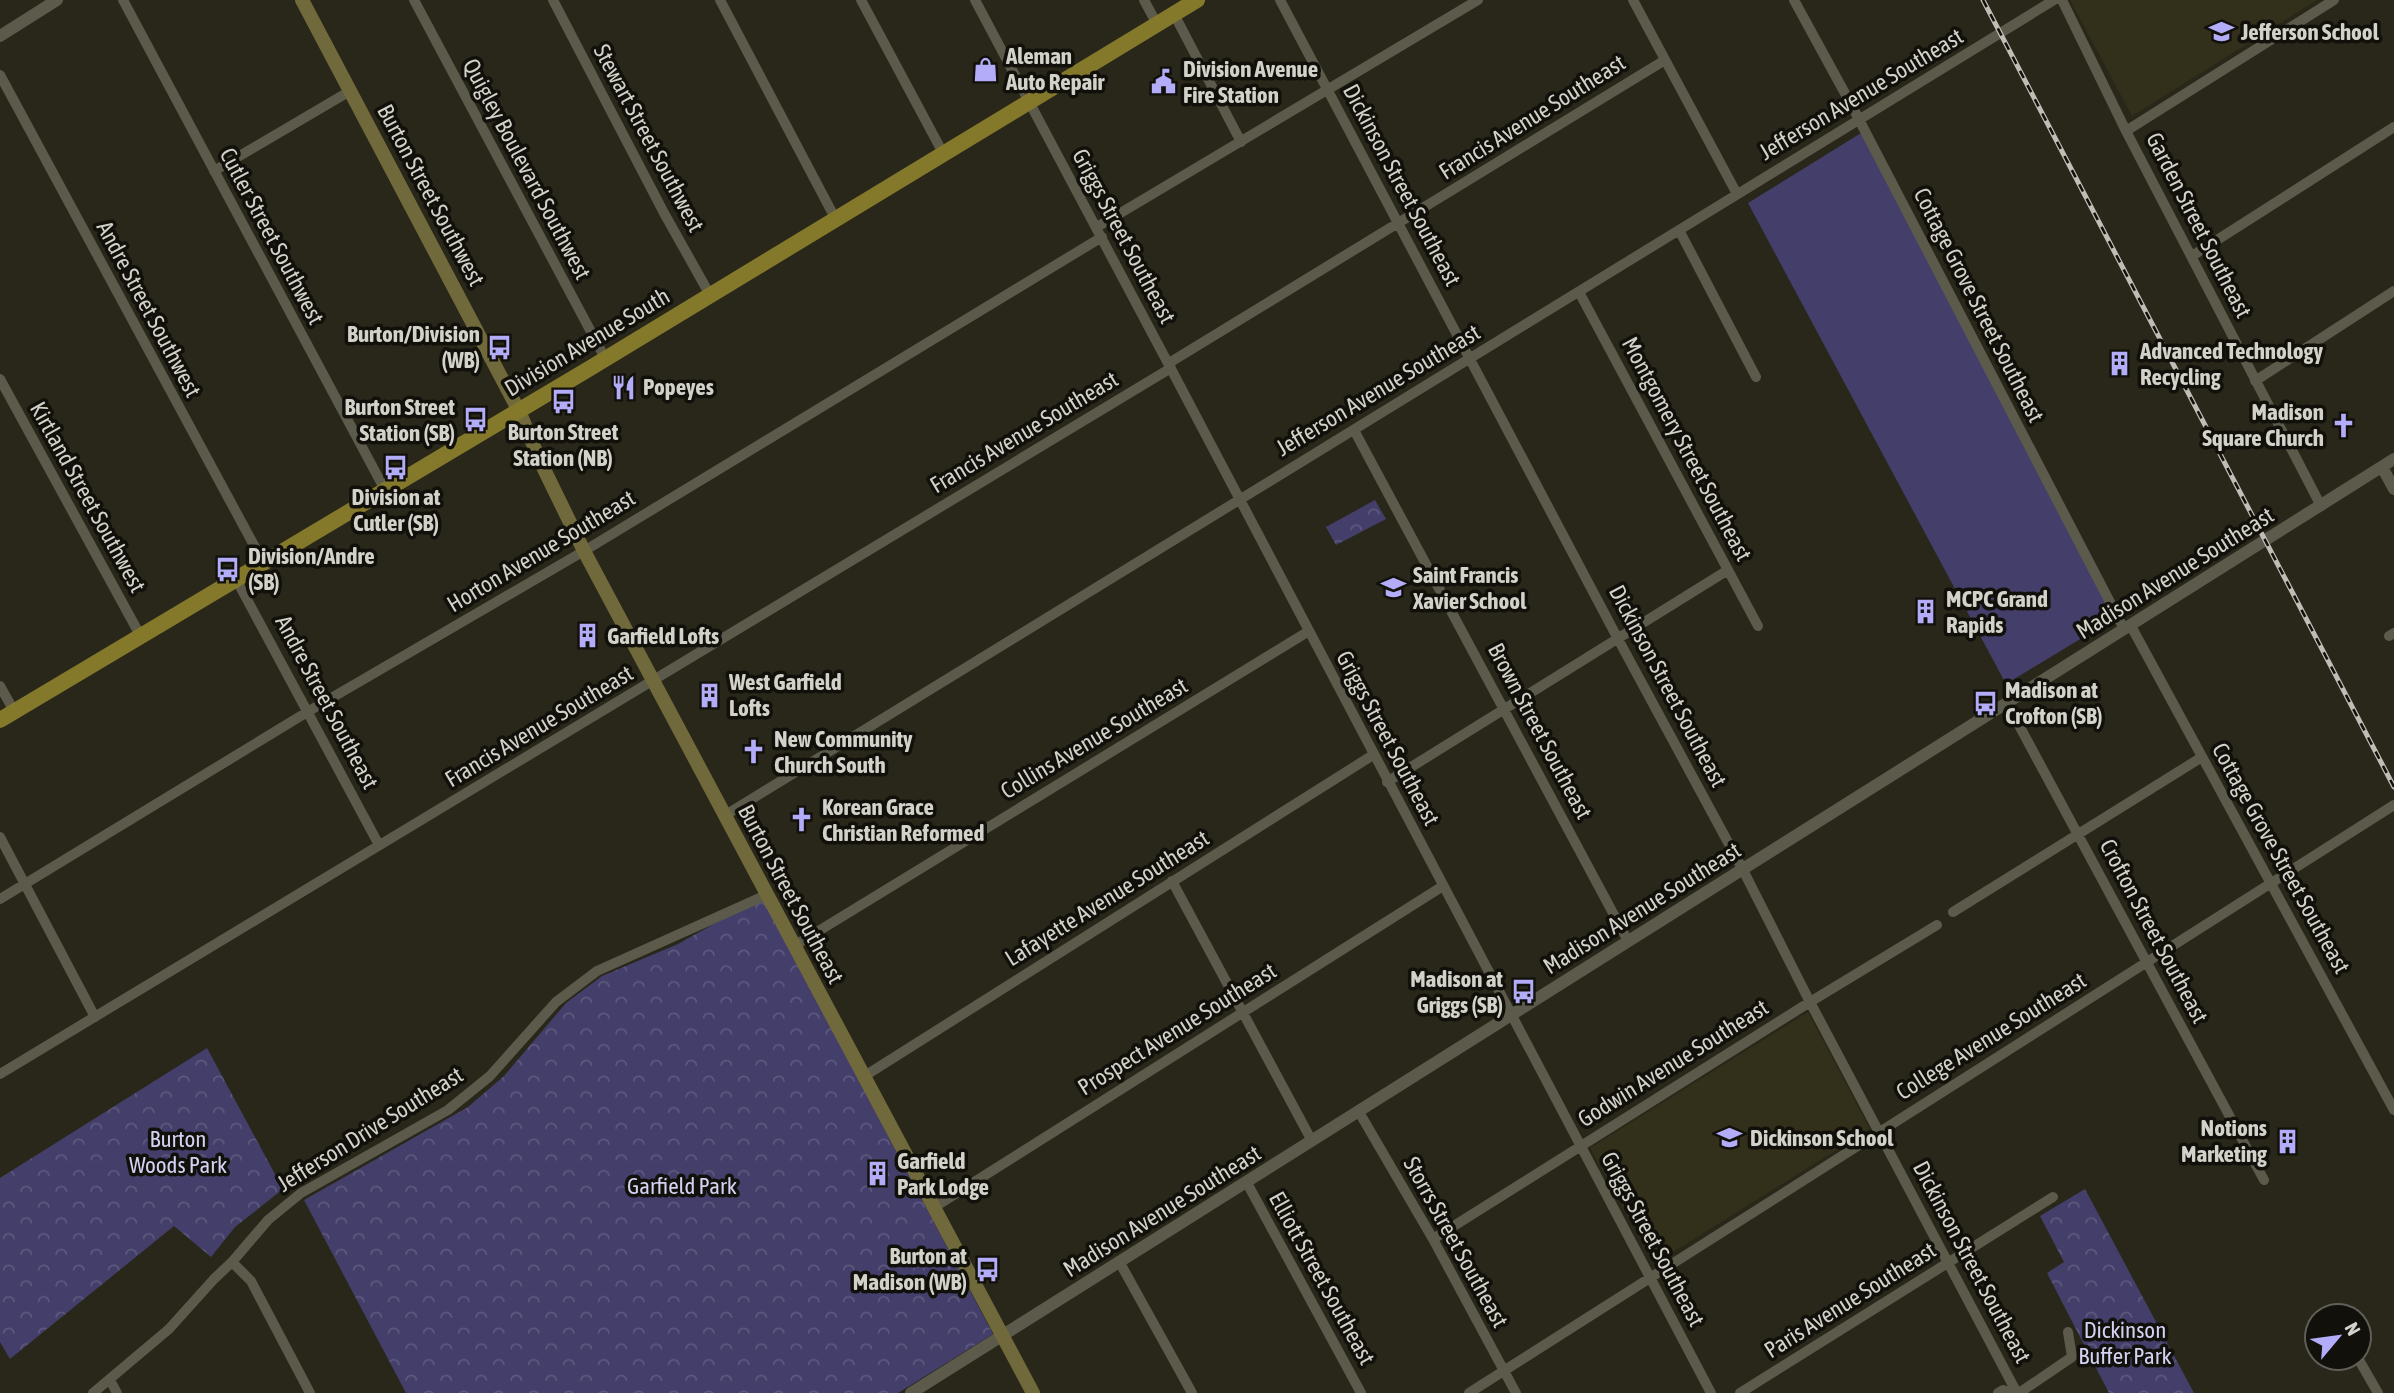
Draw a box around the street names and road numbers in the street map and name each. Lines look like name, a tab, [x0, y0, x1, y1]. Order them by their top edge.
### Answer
street label: Jefferson Avenue Southeast	[1755, 23, 1967, 165]
street label: Stewart Street Southwest	[589, 40, 709, 236]
street label: Francis Avenue Southeast	[1434, 49, 1630, 185]
street label: Quigley Boulevard Southwest	[458, 54, 596, 284]
street label: Dickinson Street Southeast	[1338, 80, 1466, 290]
street label: Burton Street Southwest	[372, 100, 490, 290]
street label: Garden Street Southeast	[2141, 128, 2257, 322]
street label: Cutler Street Southwest	[215, 143, 329, 329]
street label: Griggs Street Southeast	[1067, 144, 1181, 328]
street label: Cottage Grove Street Southeast	[1909, 184, 2049, 426]
street label: Andre Street Southwest	[92, 217, 206, 401]
street label: Division Avenue South	[500, 283, 674, 401]
street label: Jefferson Avenue Southeast	[1272, 319, 1484, 461]
street label: Montgomery Street Southeast	[1617, 333, 1757, 565]
street label: Francis Avenue Southeast	[926, 366, 1122, 498]
street label: Kirtland Street Southwest	[25, 397, 151, 597]
street label: Horton Avenue Southeast	[442, 485, 640, 617]
street label: Madison Avenue Southeast	[2072, 502, 2278, 644]
street label: Dickinson Street Southeast	[1604, 581, 1732, 791]
street label: Andre Street Southeast	[270, 611, 384, 793]
street label: Brown Street Southeast	[1483, 639, 1597, 823]
street label: Griggs Street Southeast	[1331, 646, 1445, 830]
street label: Francis Avenue Southeast	[441, 660, 637, 792]
street label: Collins Avenue Southeast	[996, 672, 1192, 804]
street label: Cottage Grove Street Southeast	[2207, 738, 2355, 978]
street label: Burton Street Southeast	[733, 800, 849, 988]
street label: Lafayette Avenue Southeast	[1000, 825, 1214, 971]
street label: Crofton Street Southeast	[2094, 835, 2214, 1027]
street label: Madison Avenue Southeast	[1539, 837, 1745, 979]
street label: Prospect Avenue Southeast	[1073, 957, 1281, 1101]
street label: College Avenue Southeast	[1891, 967, 2091, 1105]
street label: Godwin Avenue Southeast	[1573, 994, 1773, 1132]
street label: Jefferson Drive Southeast	[272, 1061, 468, 1197]
street label: Madison Avenue Southeast	[1059, 1140, 1265, 1282]
street label: Griggs Street Southeast	[1596, 1147, 1710, 1331]
street label: Storrs Street Southeast	[1398, 1152, 1514, 1332]
street label: Dickinson Street Southeast	[1908, 1157, 2036, 1367]
street label: Elliott Street Southeast	[1264, 1187, 1380, 1369]
street label: Paris Avenue Southeast	[1760, 1237, 1940, 1363]

